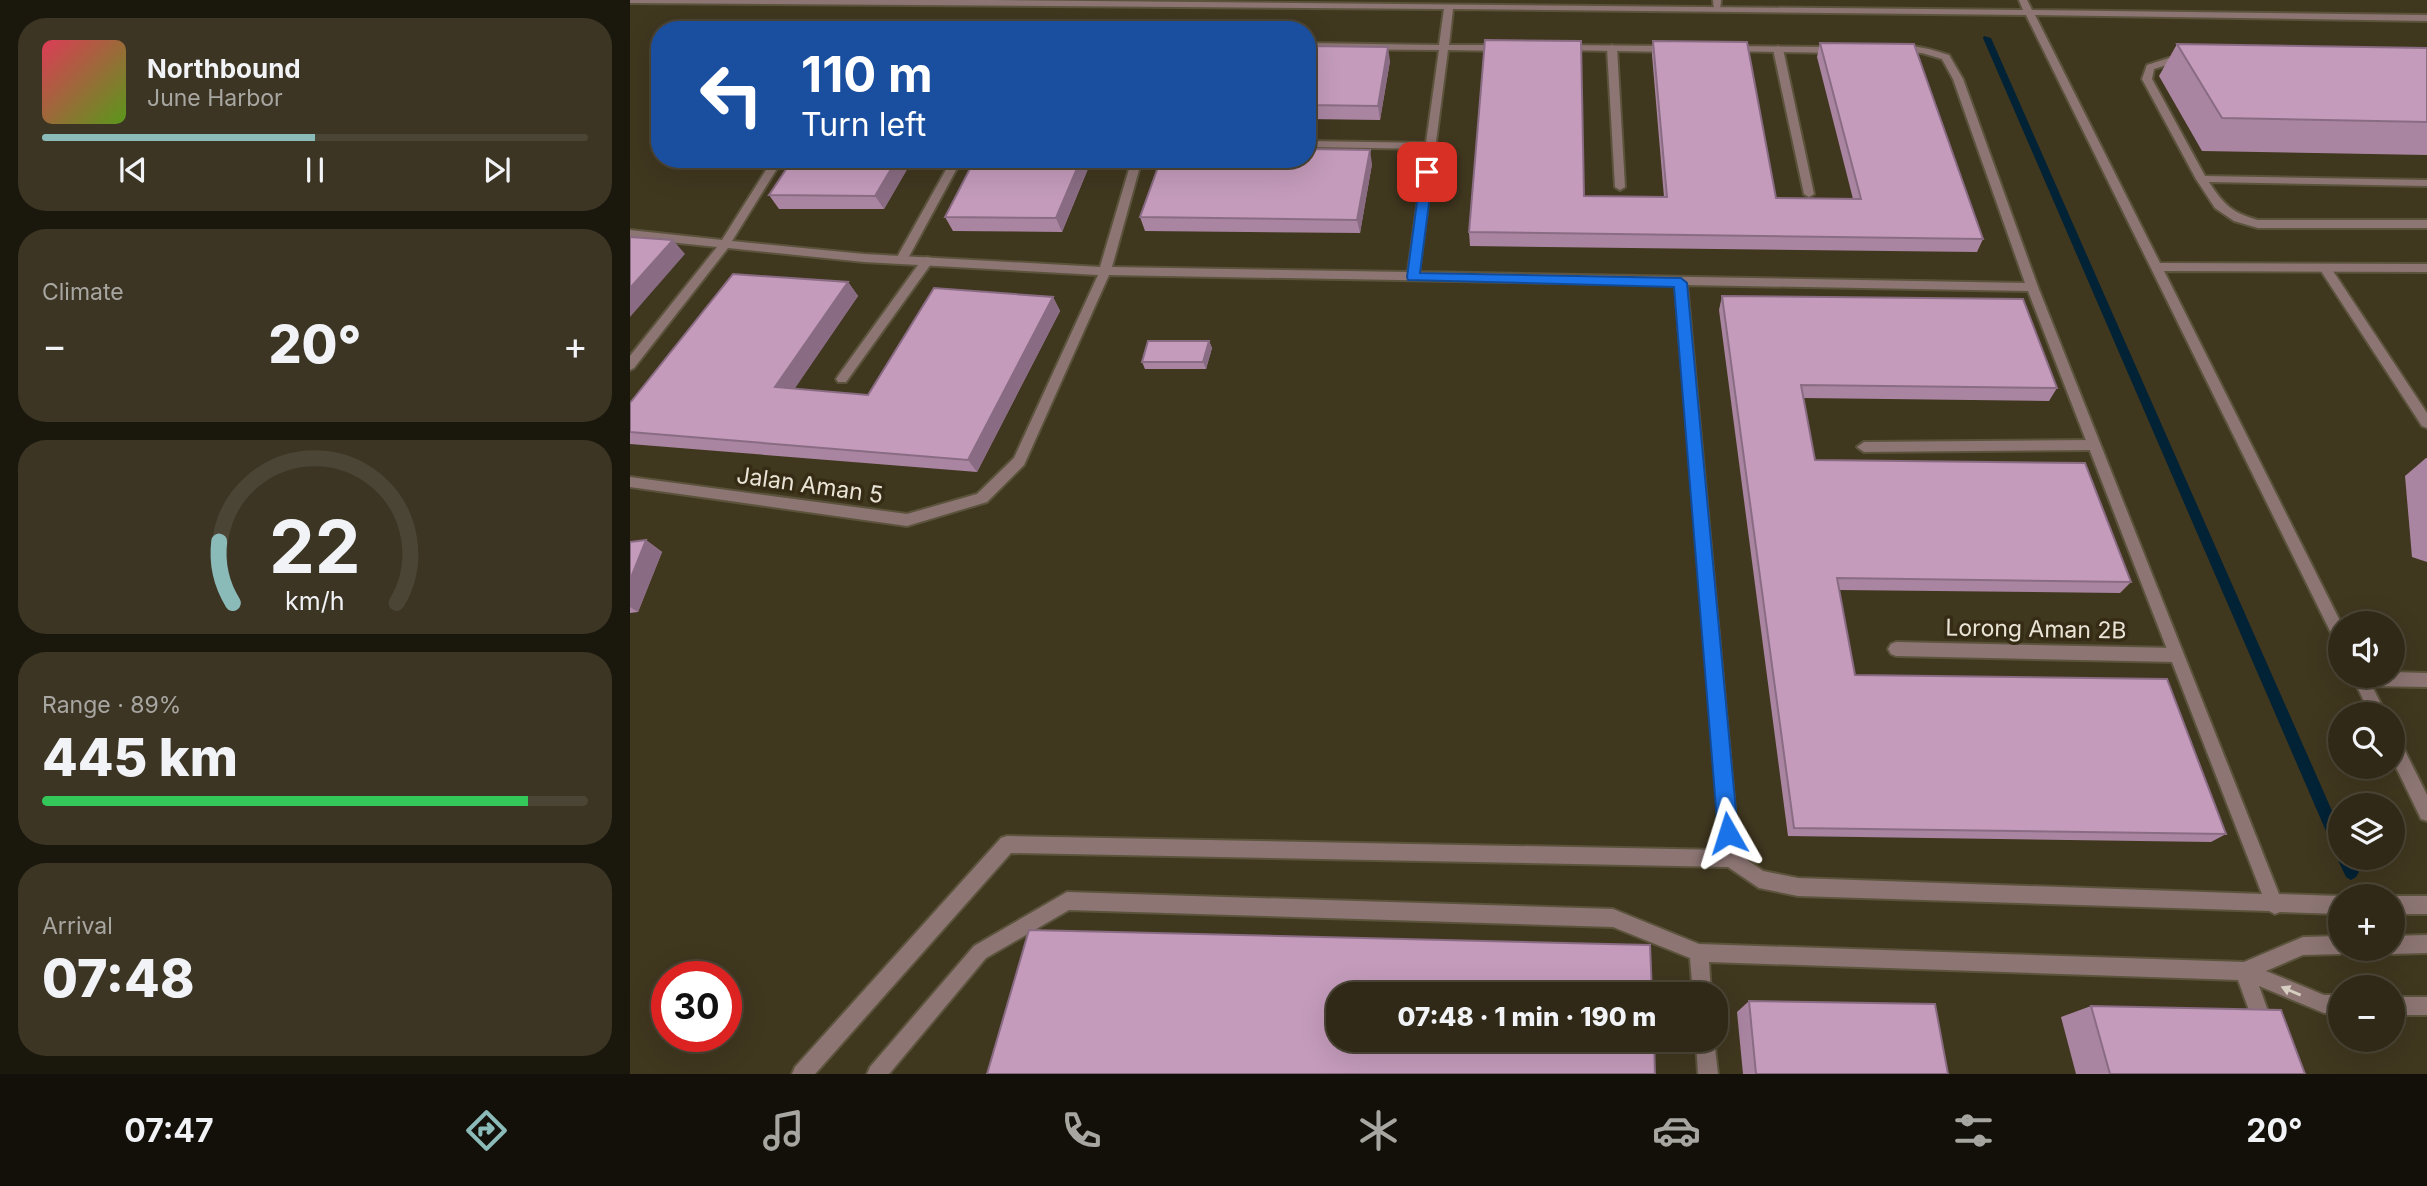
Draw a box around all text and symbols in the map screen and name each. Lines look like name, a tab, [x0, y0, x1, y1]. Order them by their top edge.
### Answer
text: 110 m	[801, 45, 933, 104]
icon: left	[686, 49, 777, 140]
text: Northbound	[147, 53, 301, 84]
text: June Harbor	[147, 84, 283, 112]
text: Turn left	[801, 105, 926, 144]
pin	[1397, 142, 1457, 202]
icon: previous	[114, 151, 152, 189]
icon: pause	[296, 151, 334, 189]
icon: next	[478, 151, 516, 189]
icon: arrive	[1408, 153, 1446, 191]
text: Climate	[42, 278, 124, 306]
text: 20°	[268, 313, 362, 376]
text: −	[42, 322, 67, 368]
text: +	[563, 322, 588, 368]
street label: Jalan Aman 5	[735, 461, 885, 509]
text: 22	[269, 502, 361, 591]
text: km/h	[285, 586, 345, 616]
map controls	[2328, 611, 2405, 1052]
button: sound	[2328, 611, 2405, 688]
street label: Lorong Aman 2B	[1945, 613, 2127, 645]
text: Range · 89%	[42, 691, 181, 719]
button: search	[2328, 702, 2405, 779]
text: 445 km	[42, 726, 238, 789]
button: layers	[2328, 793, 2405, 870]
position arrow	[1691, 796, 1765, 870]
button: +	[2328, 884, 2405, 961]
text: Arrival	[42, 912, 113, 940]
text: 07:48	[42, 947, 194, 1010]
speed limit sign: 30	[651, 961, 742, 1052]
button: −	[2328, 975, 2405, 1052]
one-way arrow	[2281, 985, 2302, 996]
text: 07:48 · 1 min · 190 m	[1398, 1001, 1656, 1032]
icon: directions	[462, 1106, 511, 1155]
icon: music	[759, 1106, 808, 1155]
icon: phone	[1057, 1106, 1106, 1155]
icon: climate	[1354, 1106, 1403, 1155]
icon: car	[1652, 1106, 1701, 1155]
icon: filters	[1949, 1106, 1998, 1155]
text: 07:47	[124, 1111, 214, 1150]
text: 20°	[2246, 1111, 2303, 1150]

